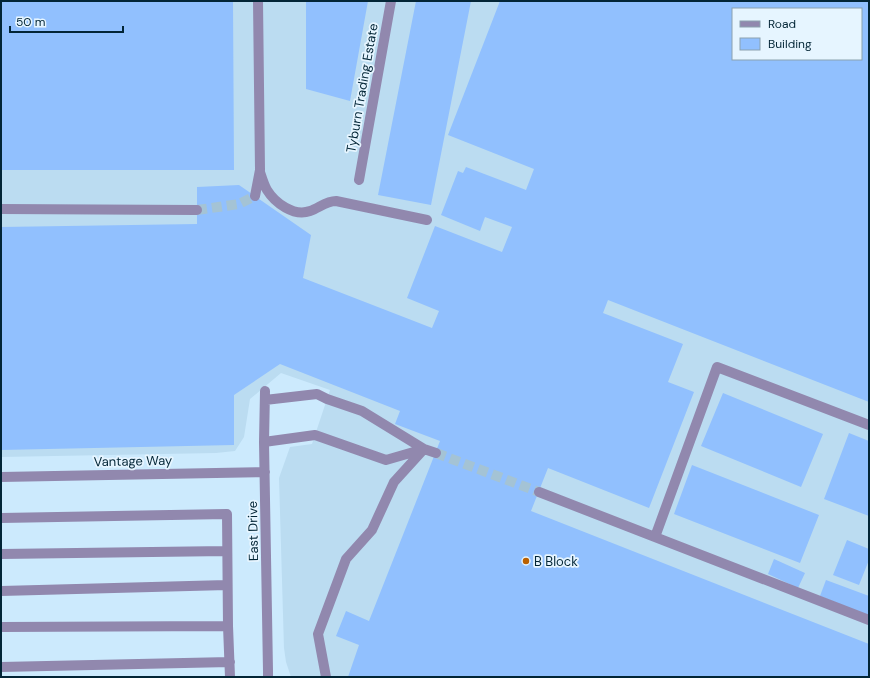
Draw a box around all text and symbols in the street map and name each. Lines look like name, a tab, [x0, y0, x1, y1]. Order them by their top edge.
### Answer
scale bar	[10, 8, 123, 34]
legend	[732, 8, 862, 60]
text: 50 m	[16, 14, 45, 30]
text: Road	[768, 16, 796, 32]
street label: Tyburn Trading Estate	[342, 22, 382, 154]
text: Building	[768, 36, 812, 52]
street label: Vantage Way	[94, 452, 172, 470]
street label: East Drive	[244, 501, 262, 561]
place label: B Block	[534, 553, 578, 570]
marker: B Block	[521, 556, 531, 566]

